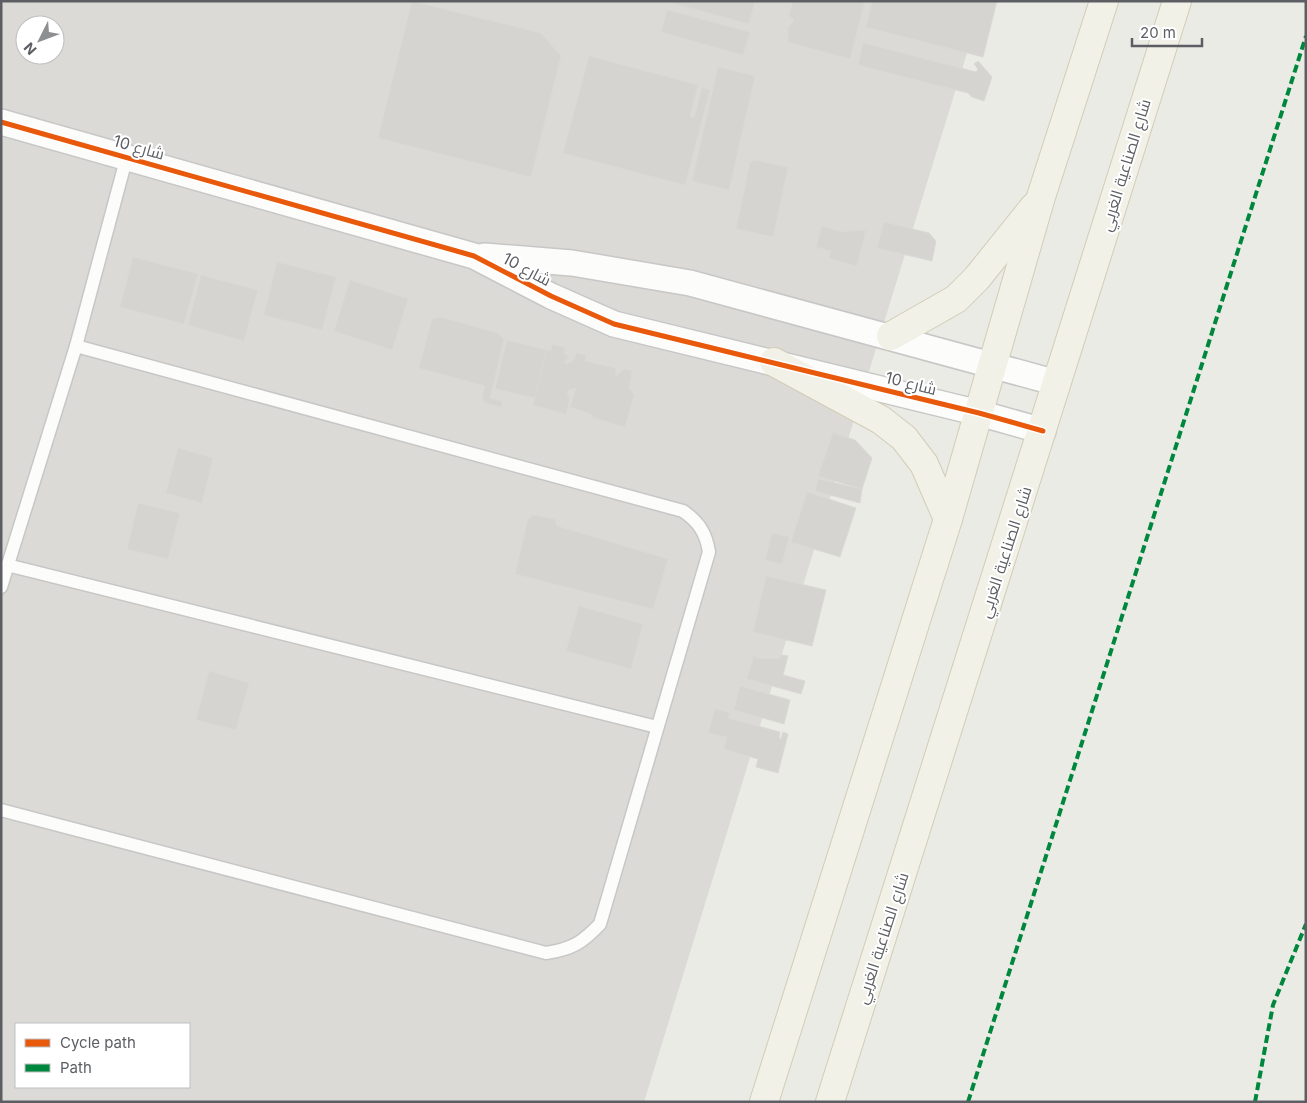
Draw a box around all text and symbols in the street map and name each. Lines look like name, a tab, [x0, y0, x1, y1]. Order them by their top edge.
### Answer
north arrow	[15, 15, 65, 65]
scale bar	[1132, 15, 1202, 47]
text: 20 m	[1140, 23, 1176, 42]
text: N	[20, 39, 40, 59]
street label: شارع الصناعية الغربي	[1095, 96, 1158, 235]
street label: شارع 10	[111, 130, 167, 166]
street label: شارع 10	[498, 248, 555, 292]
street label: شارع 10	[883, 367, 939, 401]
street label: شارع الصناعية الغربي	[974, 484, 1040, 622]
street label: شارع الصناعية الغربي	[851, 870, 917, 1008]
legend	[15, 1023, 190, 1088]
text: Cycle path	[60, 1033, 136, 1052]
text: Path	[60, 1058, 92, 1077]

